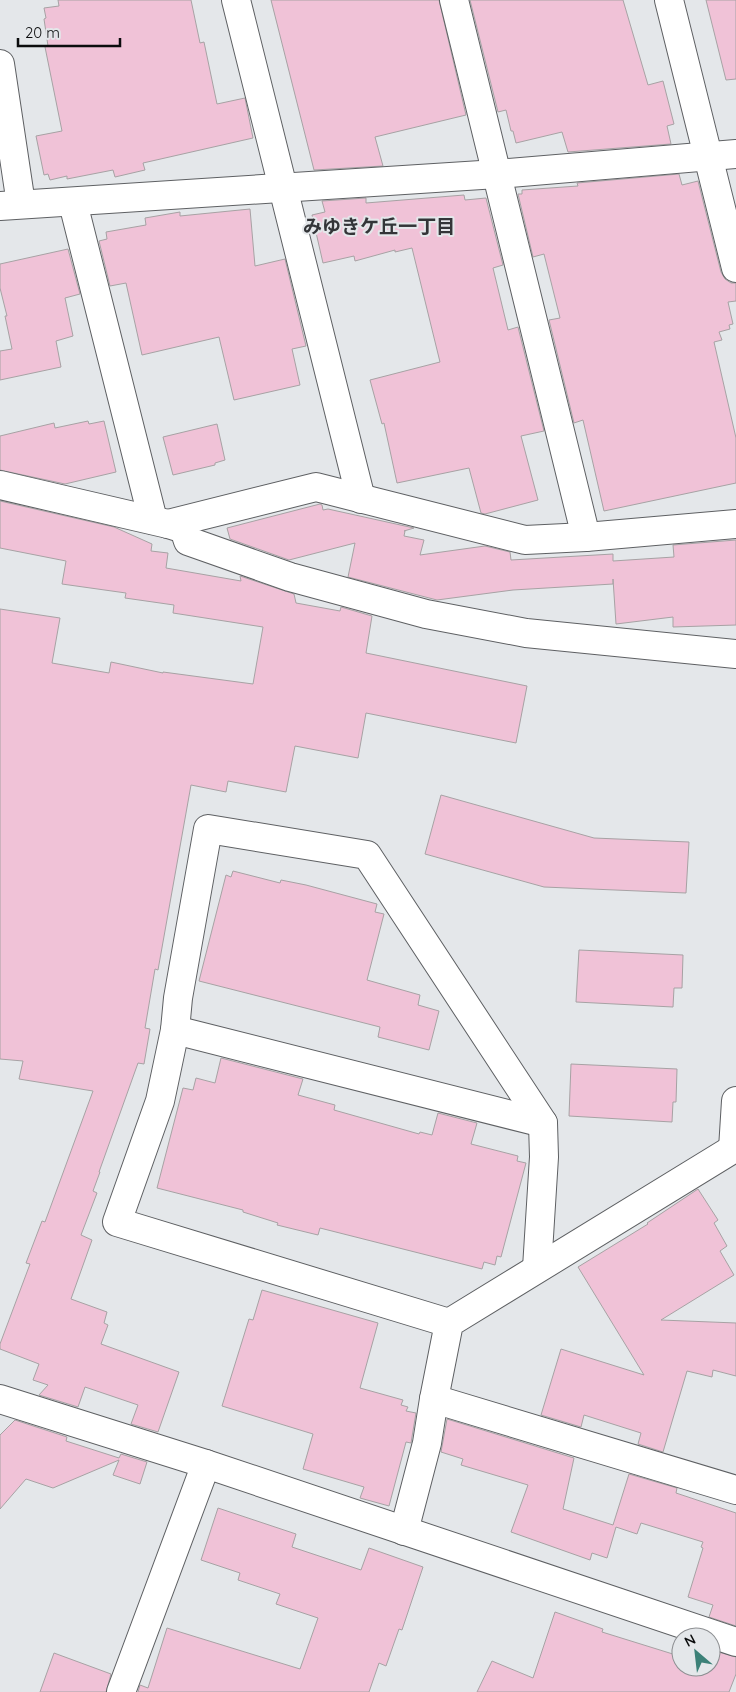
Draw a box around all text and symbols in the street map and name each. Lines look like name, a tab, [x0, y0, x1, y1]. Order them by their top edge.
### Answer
scale bar	[18, 15, 120, 47]
text: 20 m	[25, 23, 60, 42]
district label: みゆきケ丘一丁目	[303, 214, 455, 238]
north arrow	[671, 1627, 721, 1677]
text: N	[681, 1630, 699, 1651]

